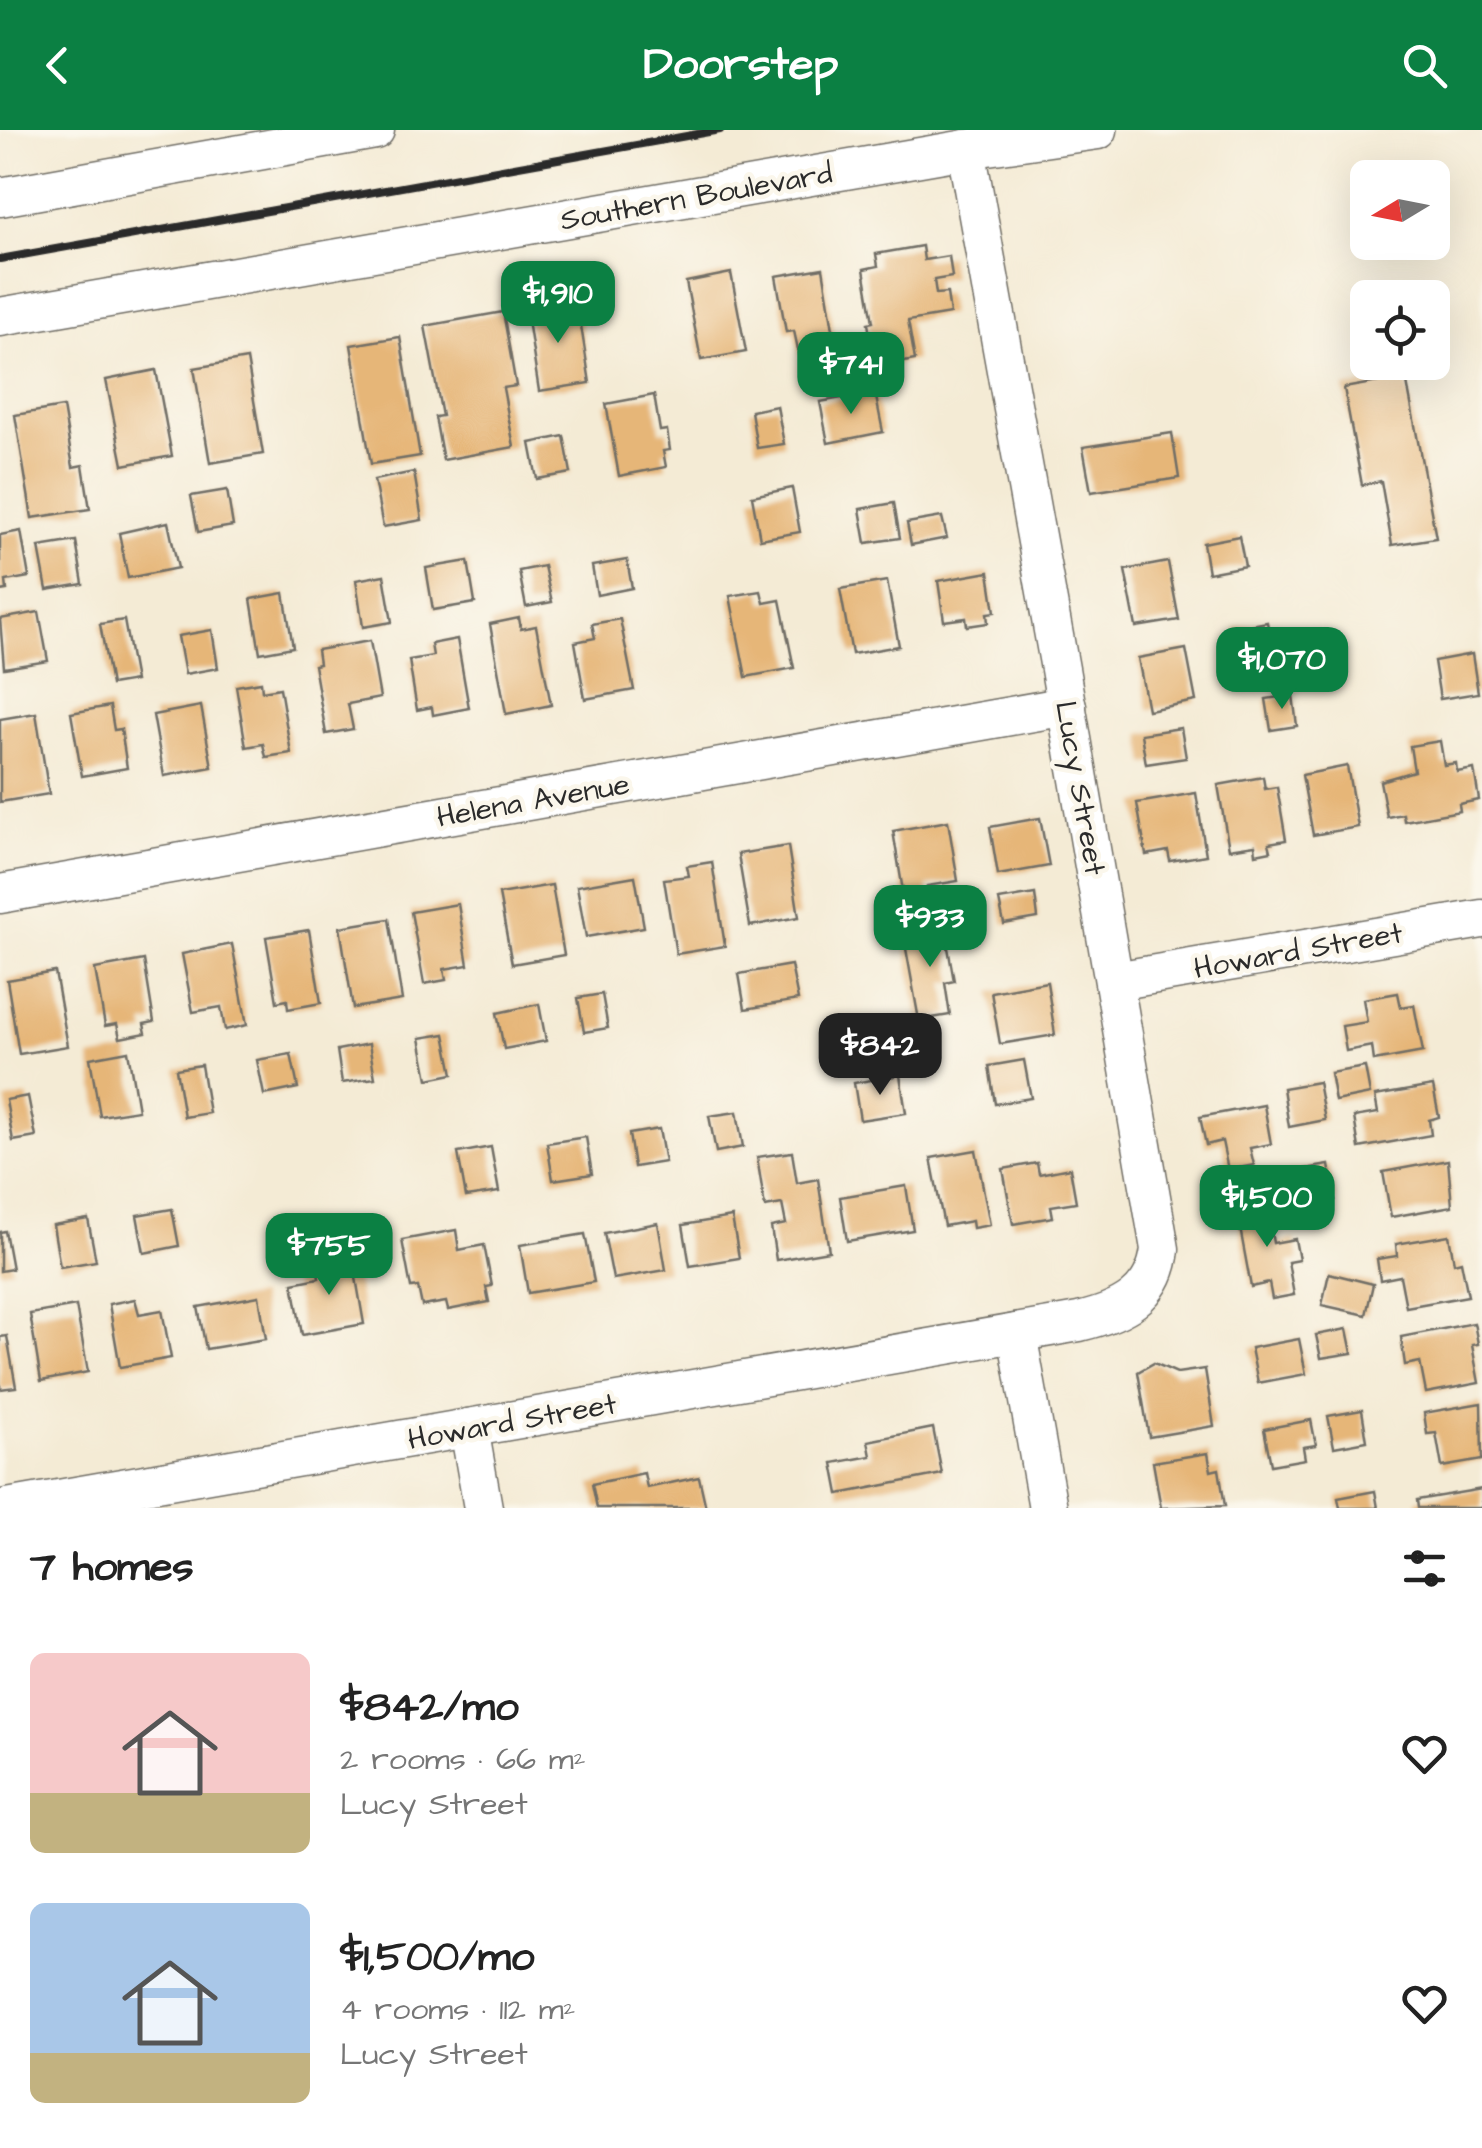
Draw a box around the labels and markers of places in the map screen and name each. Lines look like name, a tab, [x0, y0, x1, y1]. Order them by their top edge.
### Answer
pin: $1,910	[477, 261, 639, 346]
pin: $741	[792, 332, 910, 417]
pin: $1,070	[1201, 627, 1363, 712]
pin: $933	[871, 885, 989, 970]
pin: $842	[821, 1013, 939, 1098]
pin: $1,500	[1186, 1165, 1348, 1250]
pin: $755	[270, 1213, 388, 1298]

